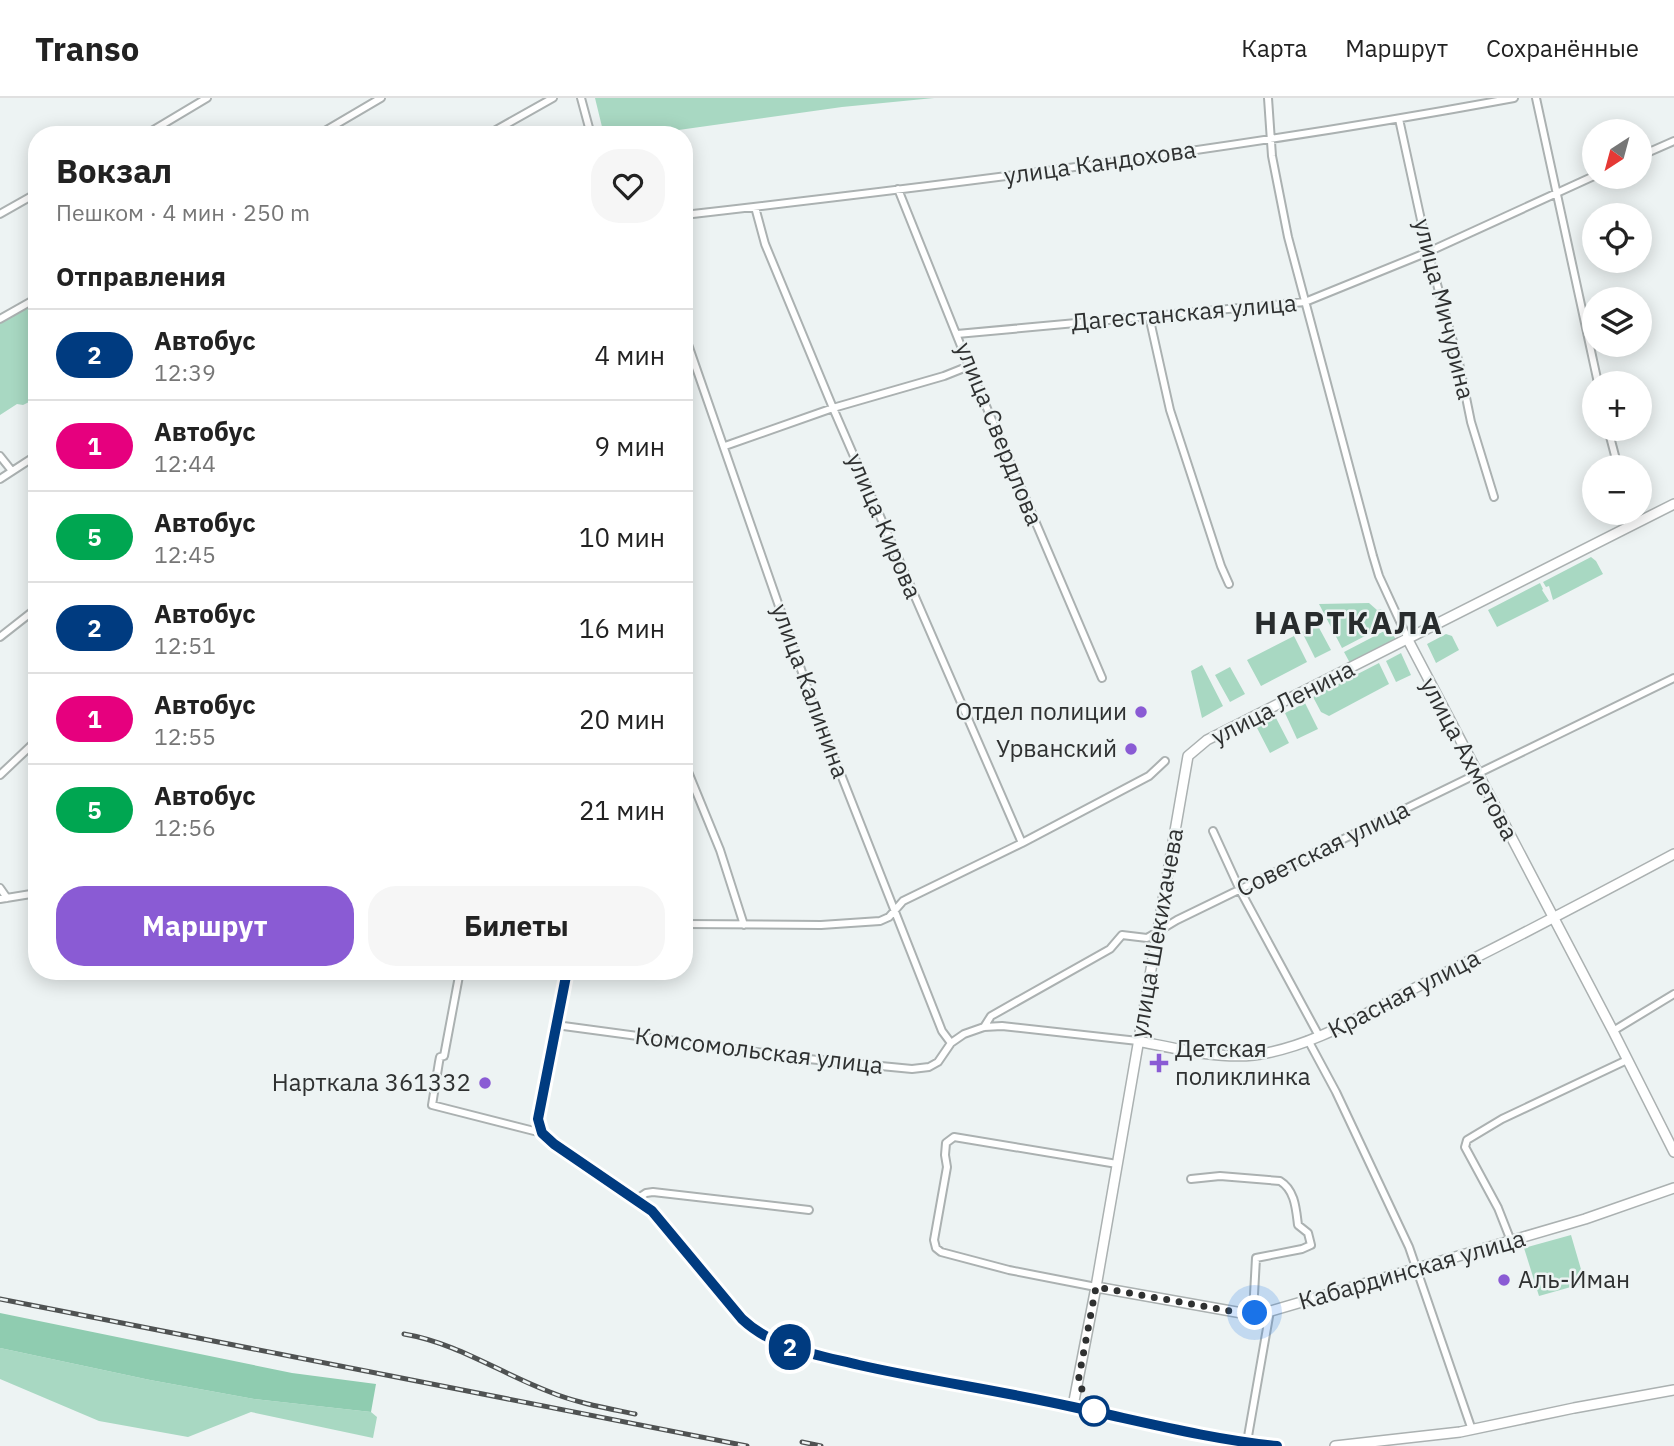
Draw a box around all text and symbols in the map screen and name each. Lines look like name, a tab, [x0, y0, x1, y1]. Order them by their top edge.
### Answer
text: Transo	[35, 27, 139, 70]
text: Карта	[1241, 32, 1307, 64]
text: Маршрут	[1345, 32, 1448, 64]
text: Сохранённые	[1486, 32, 1639, 64]
north arrow	[1582, 119, 1652, 189]
map controls	[1582, 119, 1652, 525]
street label: улица Кандохова	[1002, 133, 1198, 191]
text: Вокзал	[56, 149, 172, 192]
button: heart	[591, 149, 665, 223]
text: Пешком · 4 мин · 250 m	[56, 197, 310, 227]
button: locate	[1582, 203, 1652, 273]
street label: улица Мичурина	[1407, 215, 1483, 403]
text: Отправления	[56, 259, 226, 293]
street label: Дагестанская улица	[1070, 286, 1298, 338]
button: layers	[1582, 287, 1652, 357]
text: Автобус	[154, 323, 256, 357]
street label: улица Свердлова	[949, 337, 1051, 530]
text: 4 мин	[595, 338, 665, 372]
text: 2	[87, 339, 102, 371]
text: 12:39	[154, 357, 216, 387]
button: +	[1582, 371, 1652, 441]
text: Автобус	[154, 414, 256, 448]
text: 9 мин	[595, 429, 665, 463]
text: 1	[87, 430, 102, 462]
text: 12:44	[154, 448, 216, 478]
street label: улица Кирова	[840, 448, 930, 604]
button: −	[1582, 455, 1652, 525]
text: Автобус	[154, 505, 256, 539]
text: 10 мин	[579, 520, 665, 554]
text: 5	[87, 521, 102, 553]
text: 12:45	[154, 539, 216, 569]
text: Автобус	[154, 596, 256, 630]
street label: улица Калинина	[764, 599, 857, 783]
district label: НАРТКАЛА	[1254, 601, 1444, 643]
text: 16 мин	[579, 611, 665, 645]
text: 2	[87, 612, 102, 644]
text: 12:51	[154, 630, 216, 660]
street label: улица Ленина	[1205, 652, 1360, 752]
street label: улица Ахметова	[1414, 672, 1526, 846]
text: Автобус	[154, 687, 256, 721]
place label: Отдел полиции	[955, 695, 1127, 727]
text: 20 мин	[579, 702, 665, 736]
text: 1	[87, 703, 102, 735]
marker: Отдел полиции	[1133, 704, 1149, 720]
text: 12:55	[154, 721, 216, 751]
place label: Урванский	[996, 732, 1117, 764]
marker: Урванский	[1123, 741, 1139, 757]
text: Автобус	[154, 778, 256, 812]
street label: Советская улица	[1231, 792, 1414, 904]
text: 21 мин	[579, 793, 665, 827]
text: 5	[87, 794, 102, 826]
text: 12:56	[154, 812, 216, 842]
street label: улица Шекихачева	[1122, 825, 1190, 1040]
button: Маршрут	[56, 886, 354, 966]
button: Билеты	[368, 886, 665, 966]
street label: Красная улица	[1322, 941, 1485, 1045]
street label: Комсомольская улица	[633, 1019, 885, 1081]
place label: Детская поликлинка	[1175, 1032, 1311, 1092]
marker: Детская поликлинка	[1149, 1053, 1169, 1073]
place label: Нарткала 361332	[272, 1066, 471, 1098]
marker: Нарткала 361332	[477, 1075, 493, 1091]
street label: Кабардинская улица	[1295, 1221, 1529, 1317]
place label: Аль-Иман	[1518, 1263, 1630, 1295]
marker: Аль-Иман	[1496, 1272, 1512, 1288]
your location	[1237, 1295, 1272, 1330]
line badge: 2	[767, 1324, 813, 1370]
text: 2	[783, 1331, 797, 1363]
unlabelled marker	[1079, 1396, 1109, 1426]

